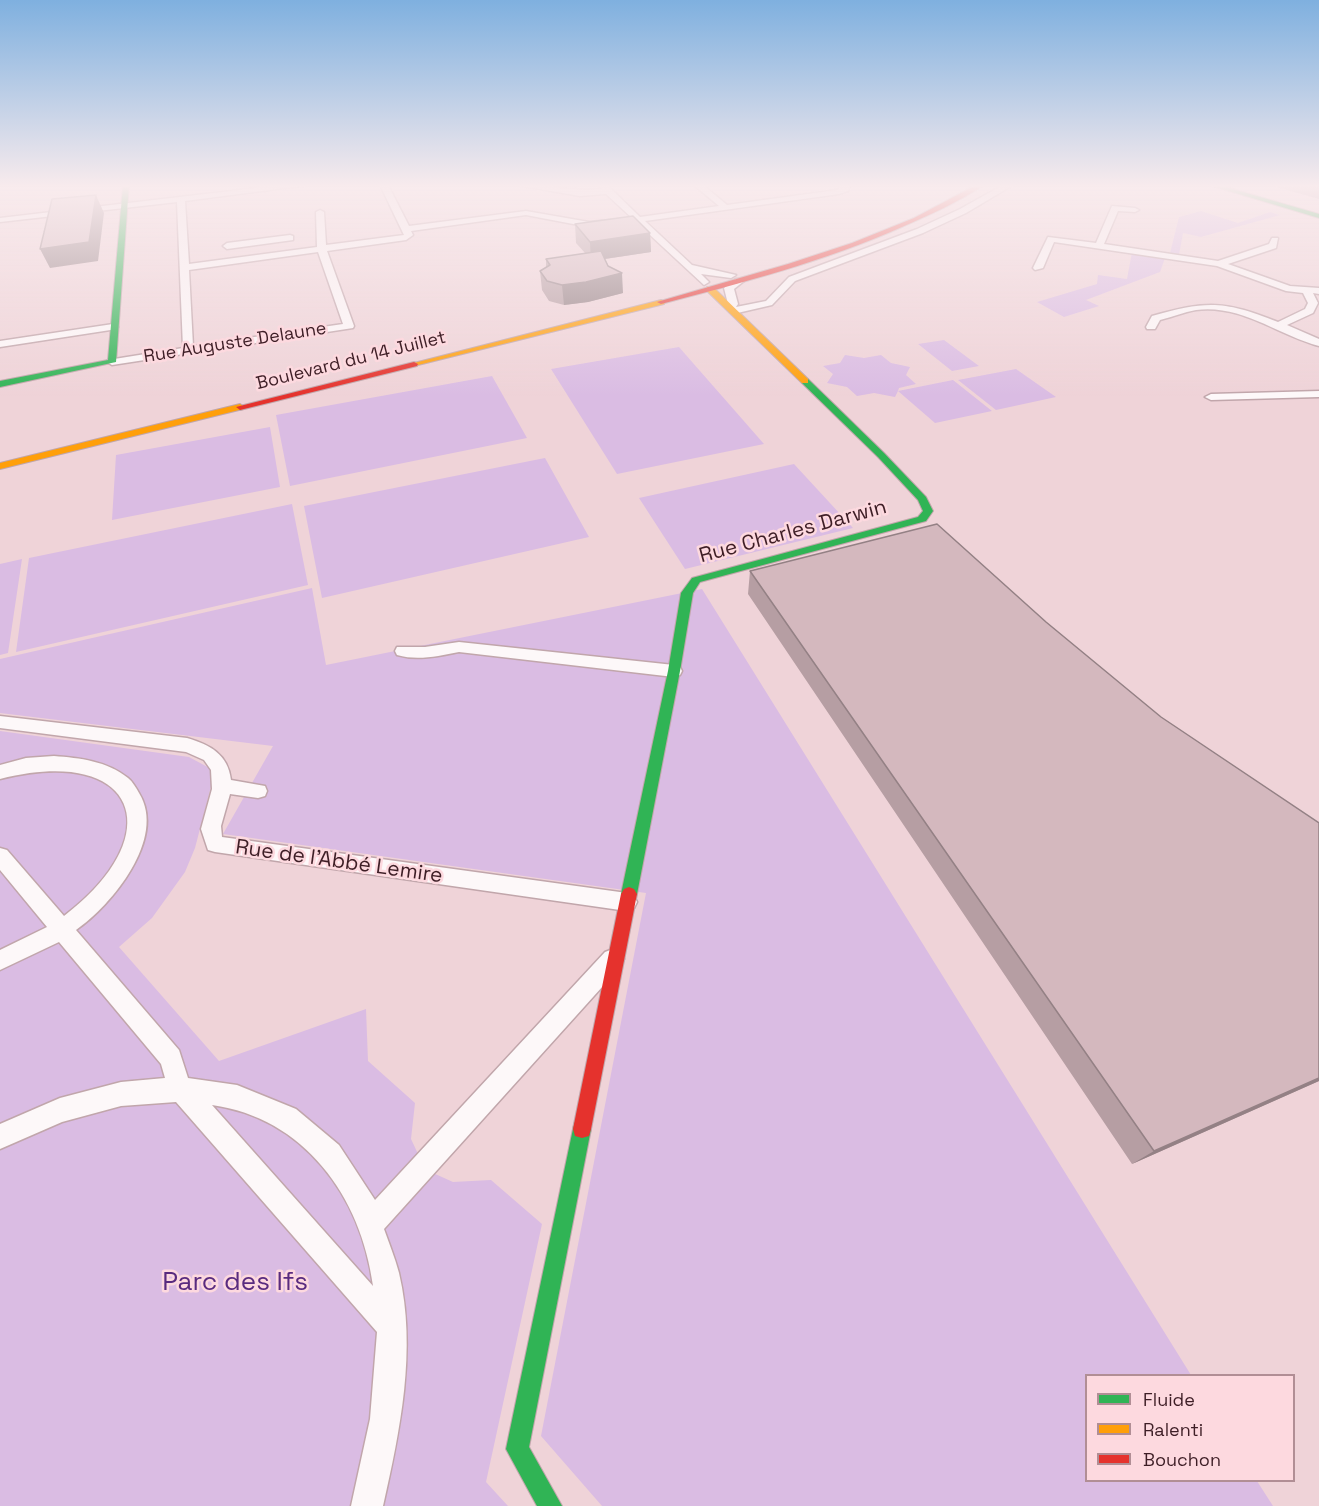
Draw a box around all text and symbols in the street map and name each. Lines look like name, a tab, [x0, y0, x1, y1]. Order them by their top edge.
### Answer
street label: Rue Auguste Delaune	[142, 318, 328, 368]
street label: Boulevard du 14 Juillet	[254, 327, 448, 395]
street label: Rue Charles Darwin	[696, 495, 890, 569]
street label: Rue de l'Abbé Lemire	[234, 835, 444, 889]
park label: Parc des Ifs	[162, 1267, 308, 1299]
legend	[1085, 1374, 1295, 1482]
text: Fluide	[1143, 1388, 1195, 1411]
text: Ralenti	[1143, 1418, 1203, 1441]
text: Bouchon	[1143, 1448, 1221, 1471]

